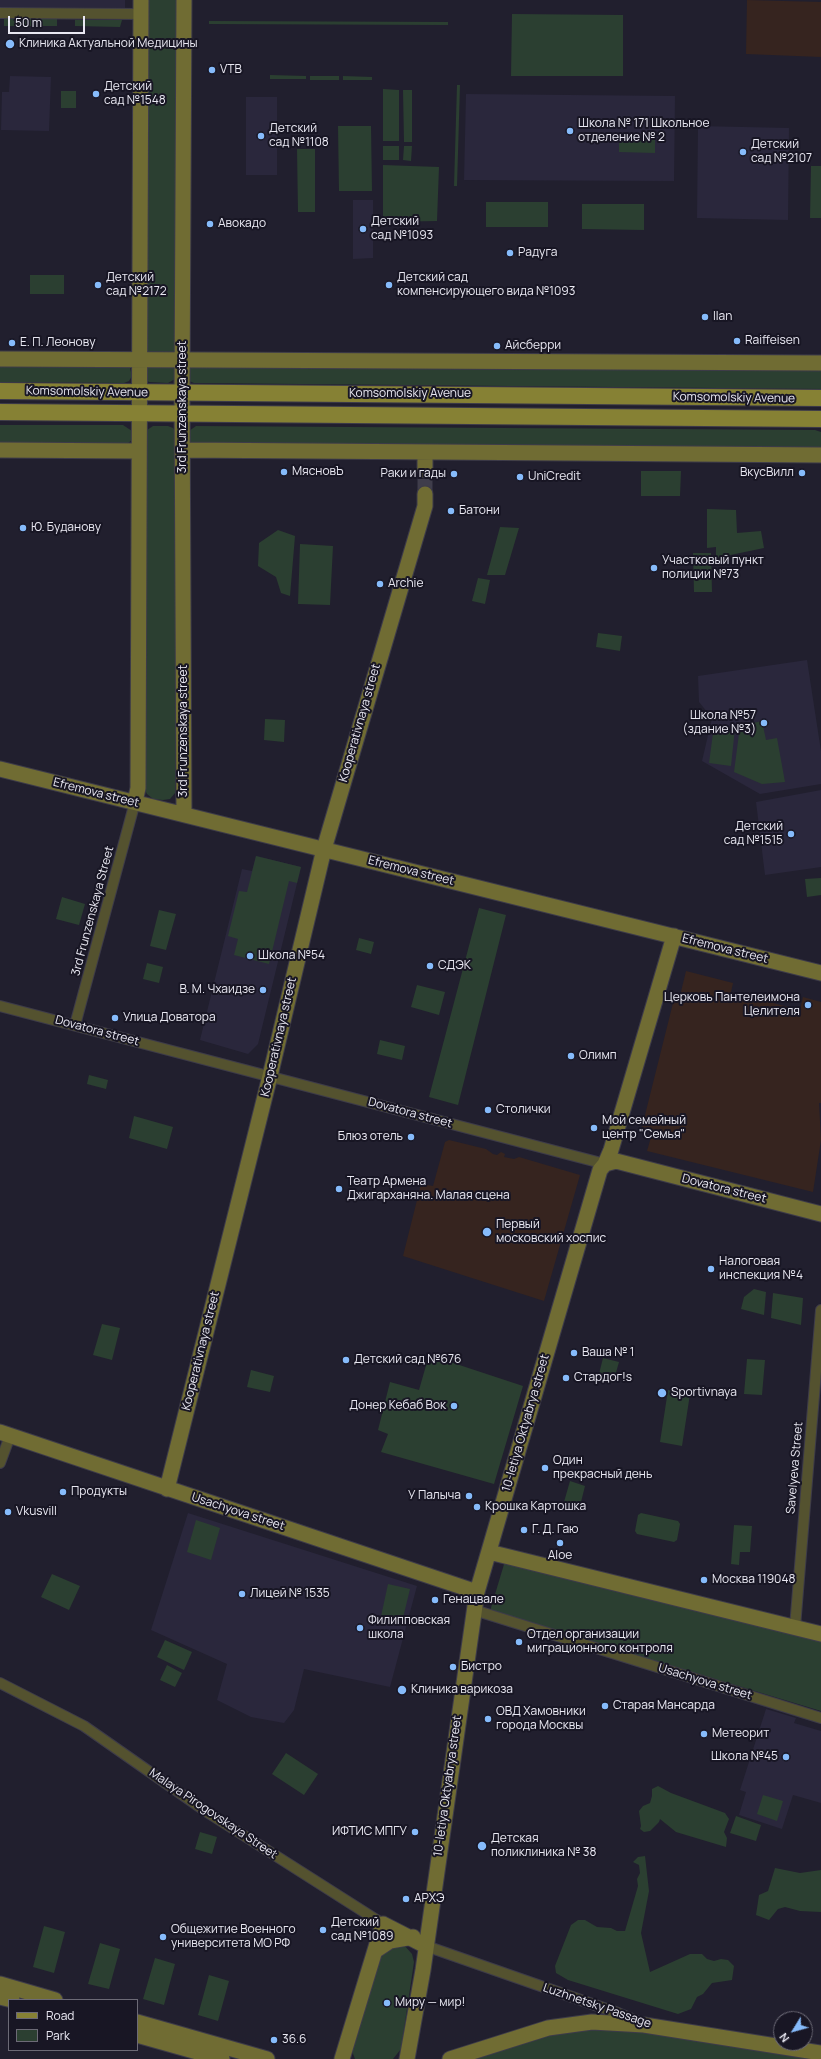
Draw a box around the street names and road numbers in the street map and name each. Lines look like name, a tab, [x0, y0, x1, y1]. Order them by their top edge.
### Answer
street label: 3rd Frunzenskaya street	[176, 341, 190, 473]
street label: Komsomolskiy Avenue	[26, 384, 148, 400]
street label: Komsomolskiy Avenue	[349, 387, 471, 401]
street label: Komsomolskiy Avenue	[673, 390, 795, 406]
street label: Kooperativnaya street	[336, 662, 384, 784]
street label: 3rd Frunzenskaya street	[177, 665, 191, 797]
street label: Efremova street	[52, 775, 140, 811]
street label: 3rd Frunzenskaya Street	[69, 845, 117, 977]
street label: Efremova street	[367, 853, 455, 889]
street label: Efremova street	[681, 931, 769, 967]
street label: Kooperativnaya street	[258, 976, 300, 1098]
street label: Dovatora street	[53, 1013, 141, 1049]
street label: Dovatora street	[366, 1095, 454, 1131]
street label: Dovatora street	[680, 1172, 768, 1206]
street label: Kooperativnaya street	[179, 1290, 223, 1412]
street label: 10-letiya Oktyabrya street	[499, 1353, 553, 1493]
street label: Savelyeva Street	[784, 1421, 806, 1515]
street label: Usachyova street	[190, 1490, 286, 1534]
street label: Usachyova street	[656, 1661, 754, 1703]
street label: 10-letiya Oktyabrya street	[431, 1715, 465, 1857]
street label: Malaya Pirogovskaya Street	[146, 1766, 280, 1862]
street label: Luzhnetsky Passage	[541, 1981, 653, 2031]

